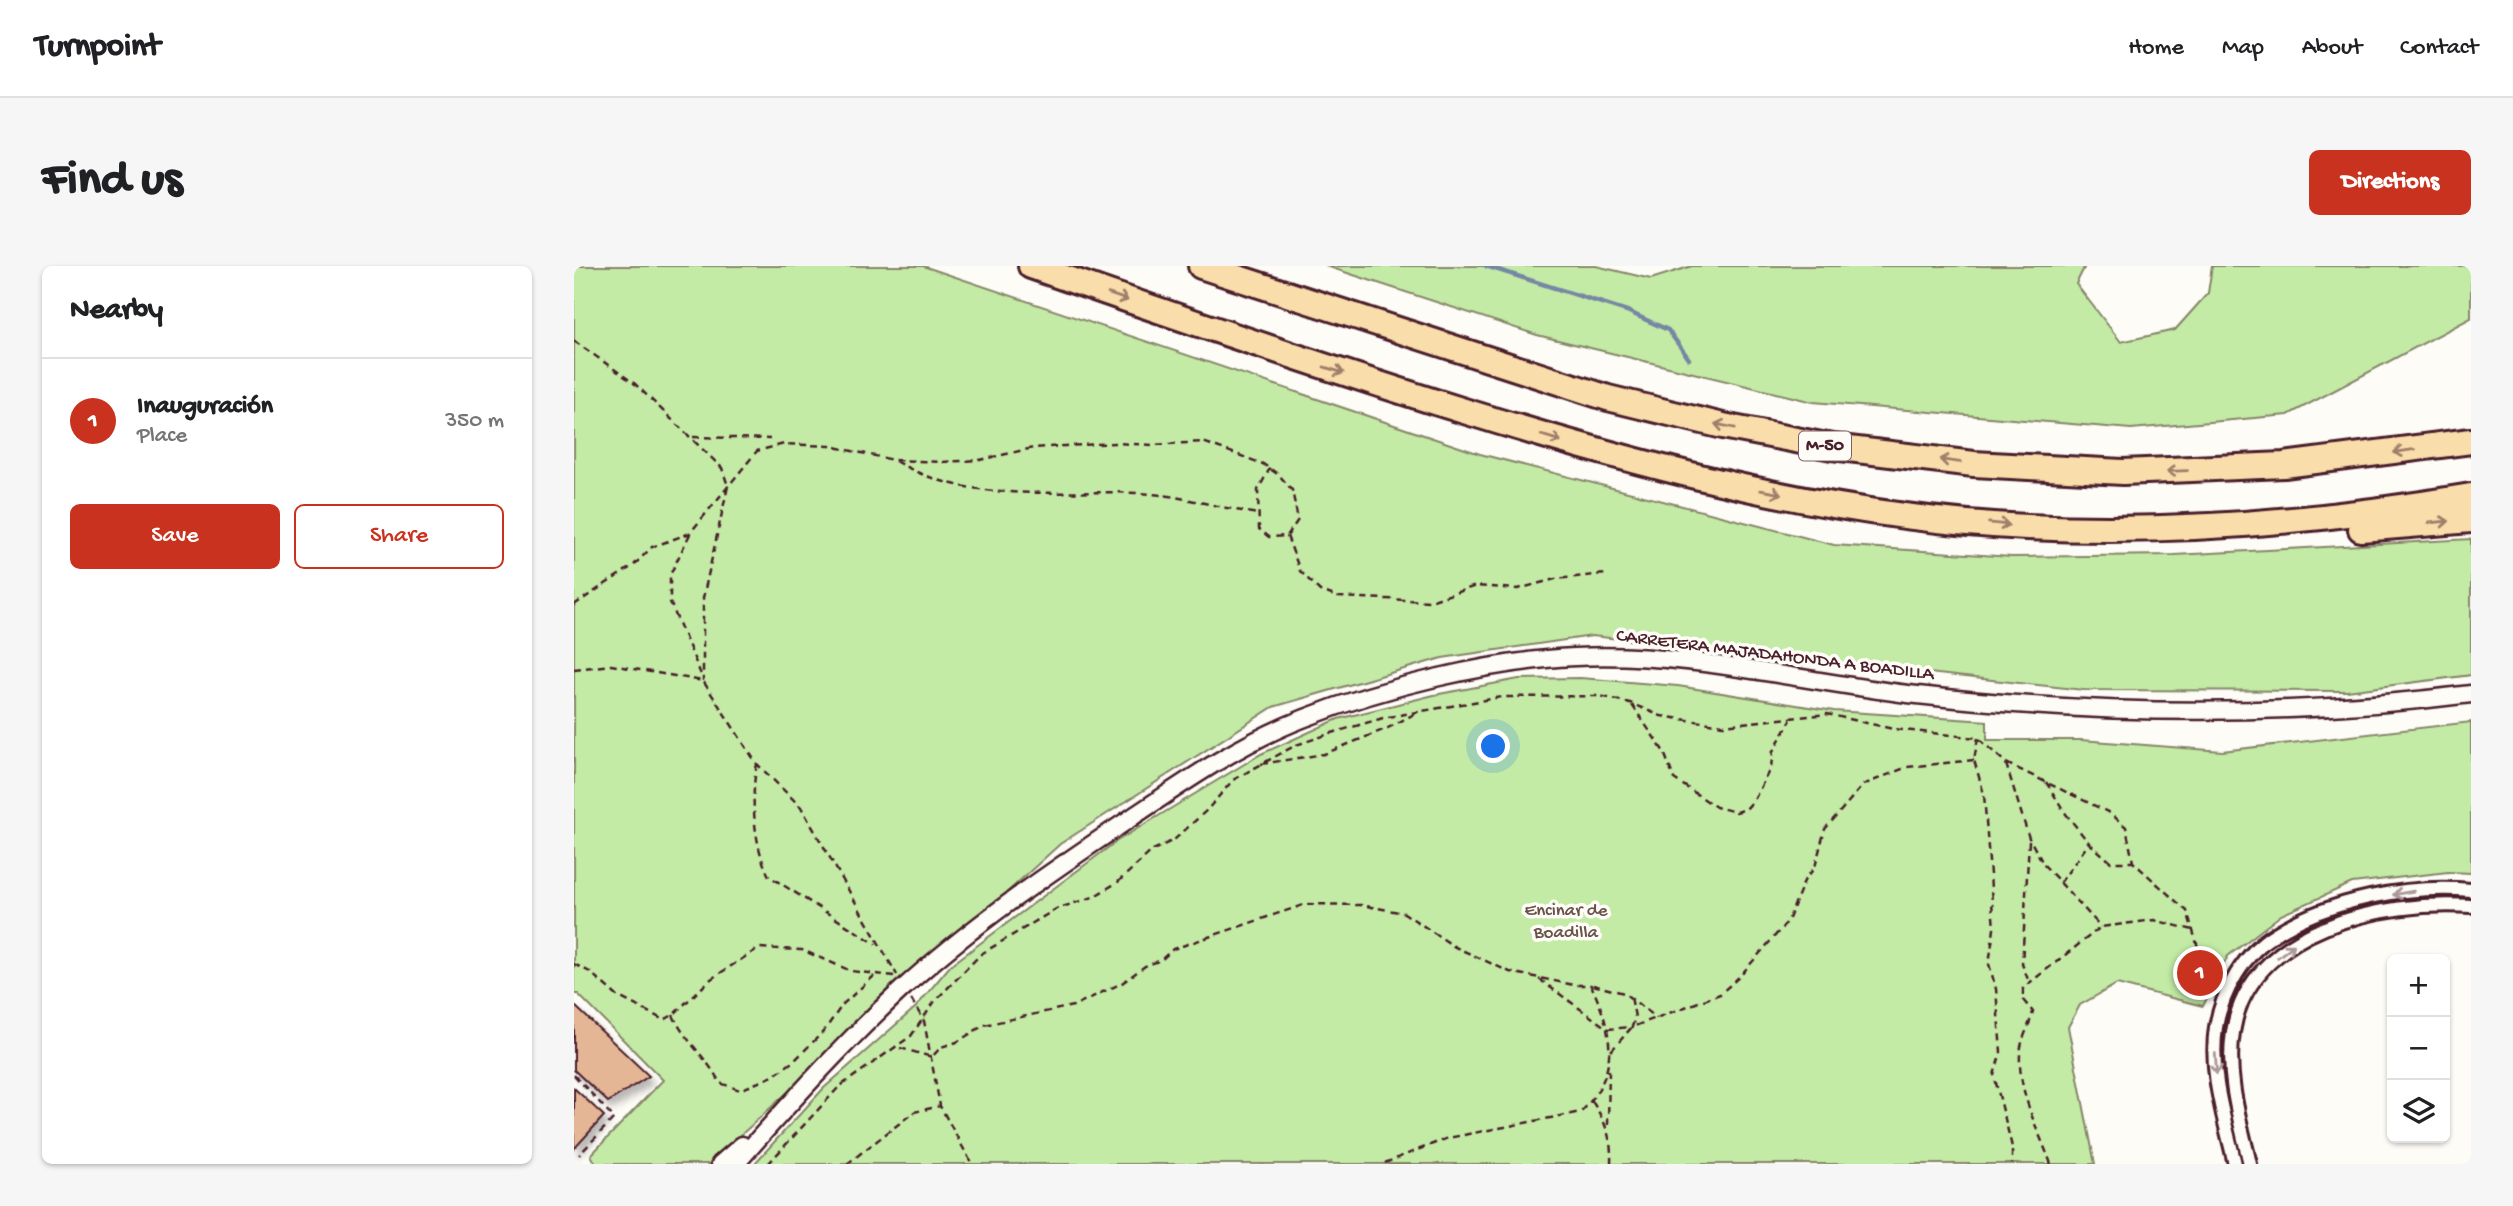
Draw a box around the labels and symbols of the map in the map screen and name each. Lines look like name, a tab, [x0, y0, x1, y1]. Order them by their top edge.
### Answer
one-way arrow	[1107, 292, 1129, 304]
one-way arrow	[1322, 365, 1344, 378]
one-way arrow	[1714, 419, 1737, 432]
road number: M-50	[1799, 432, 1851, 461]
one-way arrow	[1539, 433, 1561, 445]
one-way arrow	[2393, 445, 2415, 458]
one-way arrow	[1939, 455, 1962, 468]
one-way arrow	[2166, 464, 2189, 477]
one-way arrow	[1759, 486, 1782, 500]
one-way arrow	[2428, 515, 2450, 528]
one-way arrow	[1987, 518, 2010, 531]
street label: CARRETERA MAJADAHONDA A BOADILLA	[1615, 625, 1937, 687]
your location	[1476, 729, 1510, 763]
one-way arrow	[2392, 887, 2415, 900]
park label: Encinar de Boadilla	[1524, 900, 1608, 945]
one-way arrow	[2277, 944, 2295, 959]
pin: 1	[2177, 947, 2223, 999]
one-way arrow	[2210, 1052, 2223, 1075]

